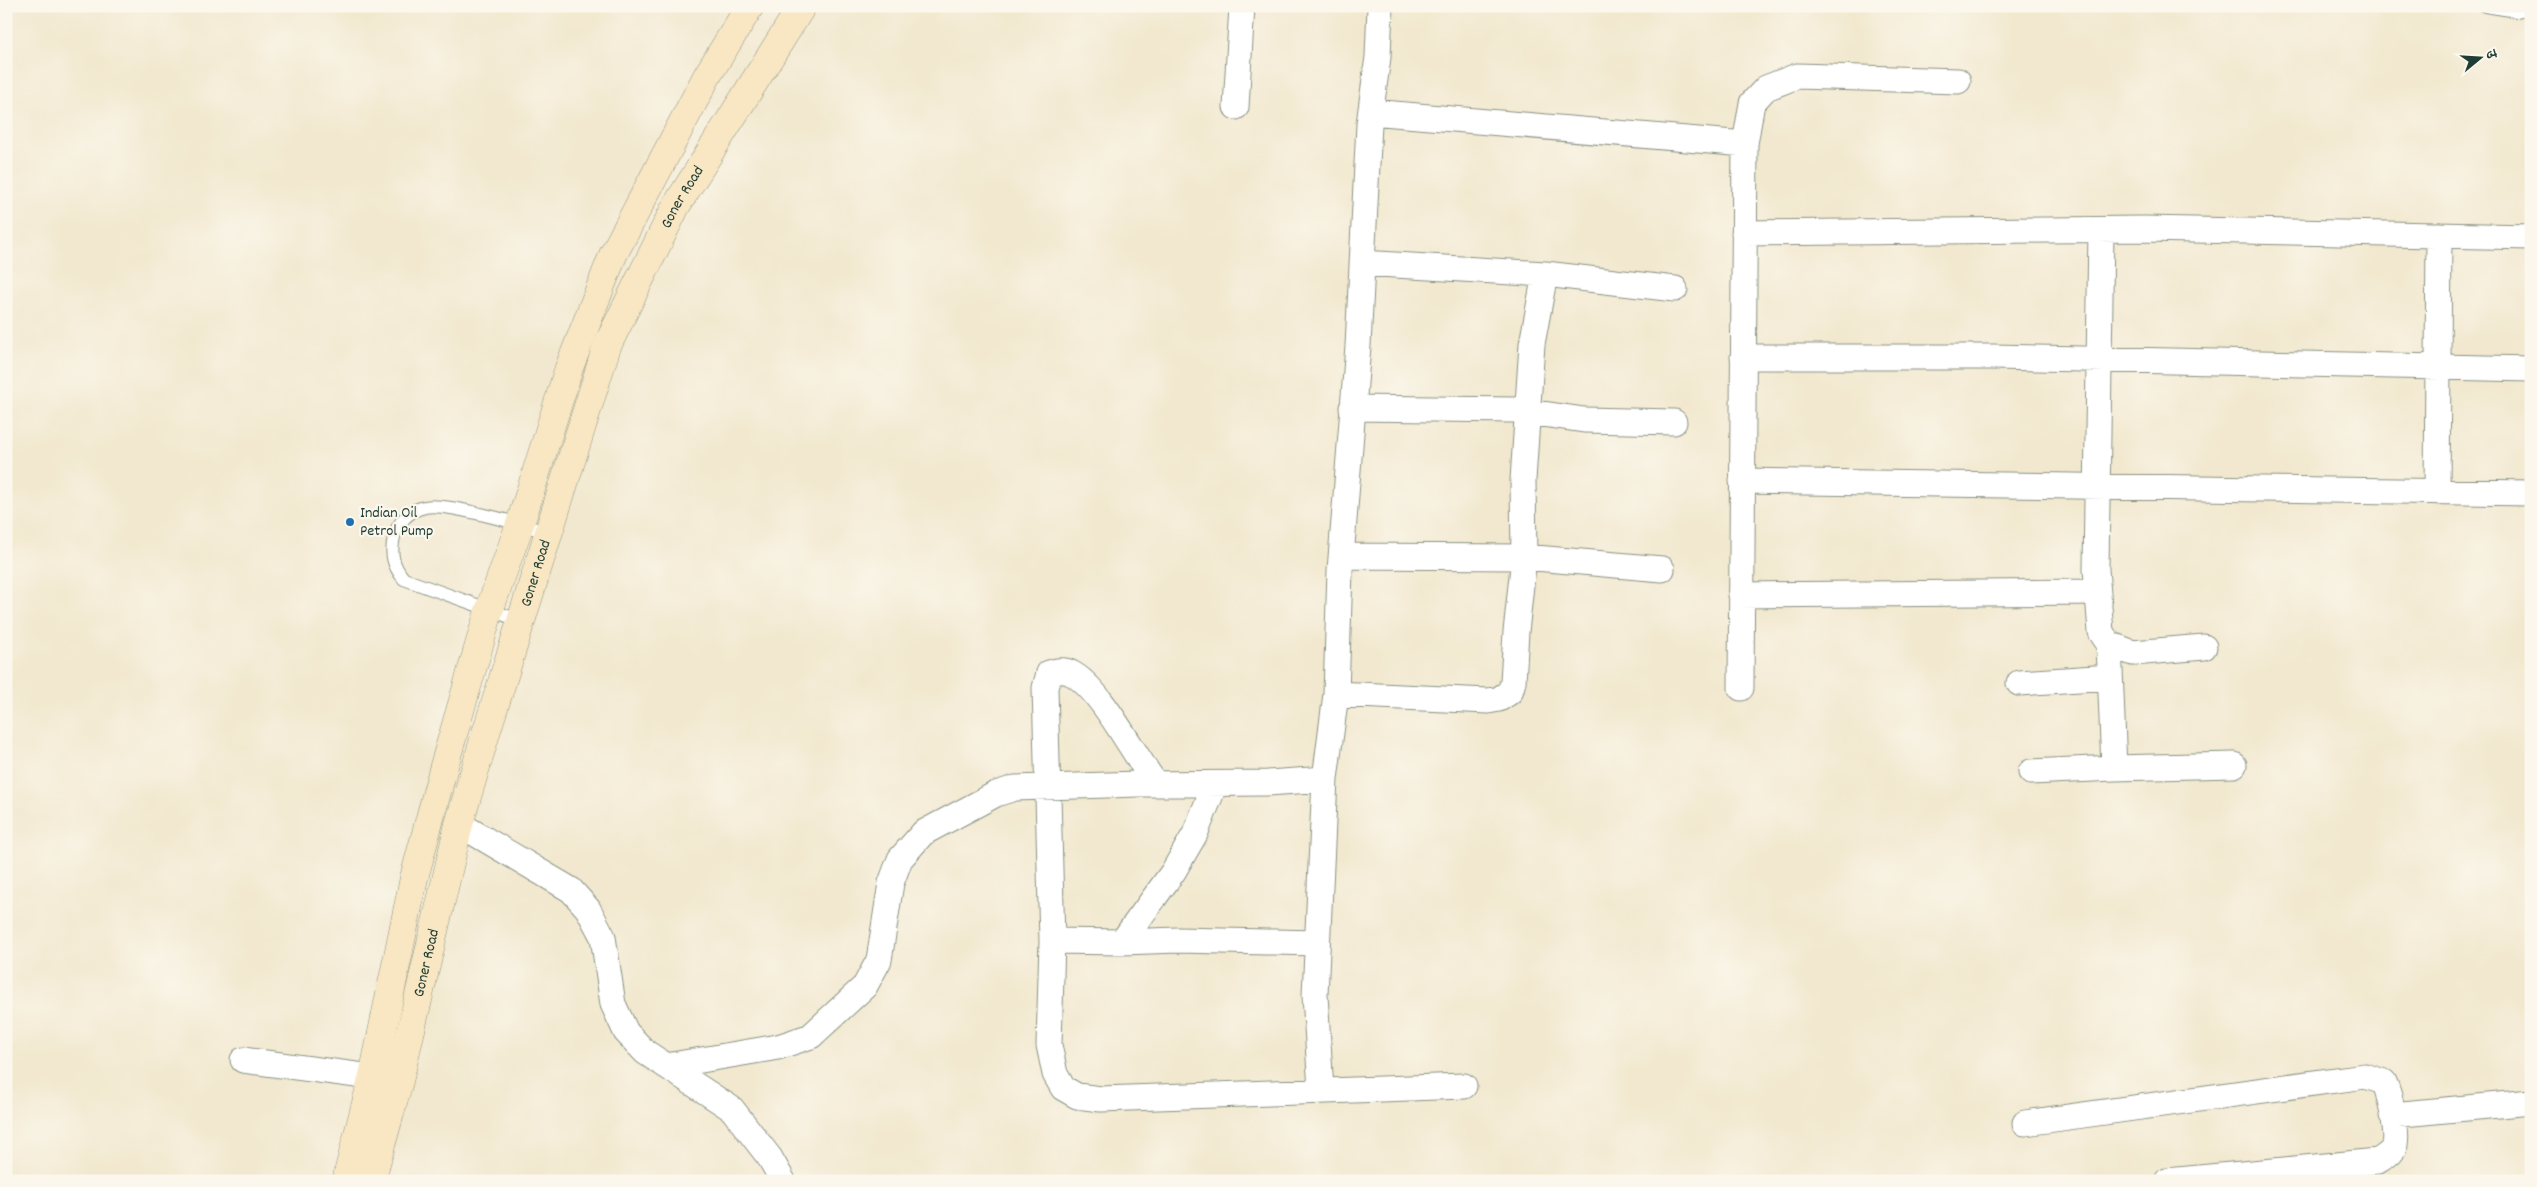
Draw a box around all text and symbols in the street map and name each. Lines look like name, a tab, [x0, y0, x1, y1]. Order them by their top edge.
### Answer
north arrow	[2454, 32, 2504, 82]
text: उ	[2479, 47, 2502, 62]
street label: Goner Road	[655, 161, 710, 232]
place label: Indian Oil Petrol Pump	[360, 502, 433, 543]
marker: Indian Oil Petrol Pump	[344, 516, 356, 528]
street label: Goner Road	[515, 537, 557, 610]
street label: Goner Road	[407, 927, 446, 999]

